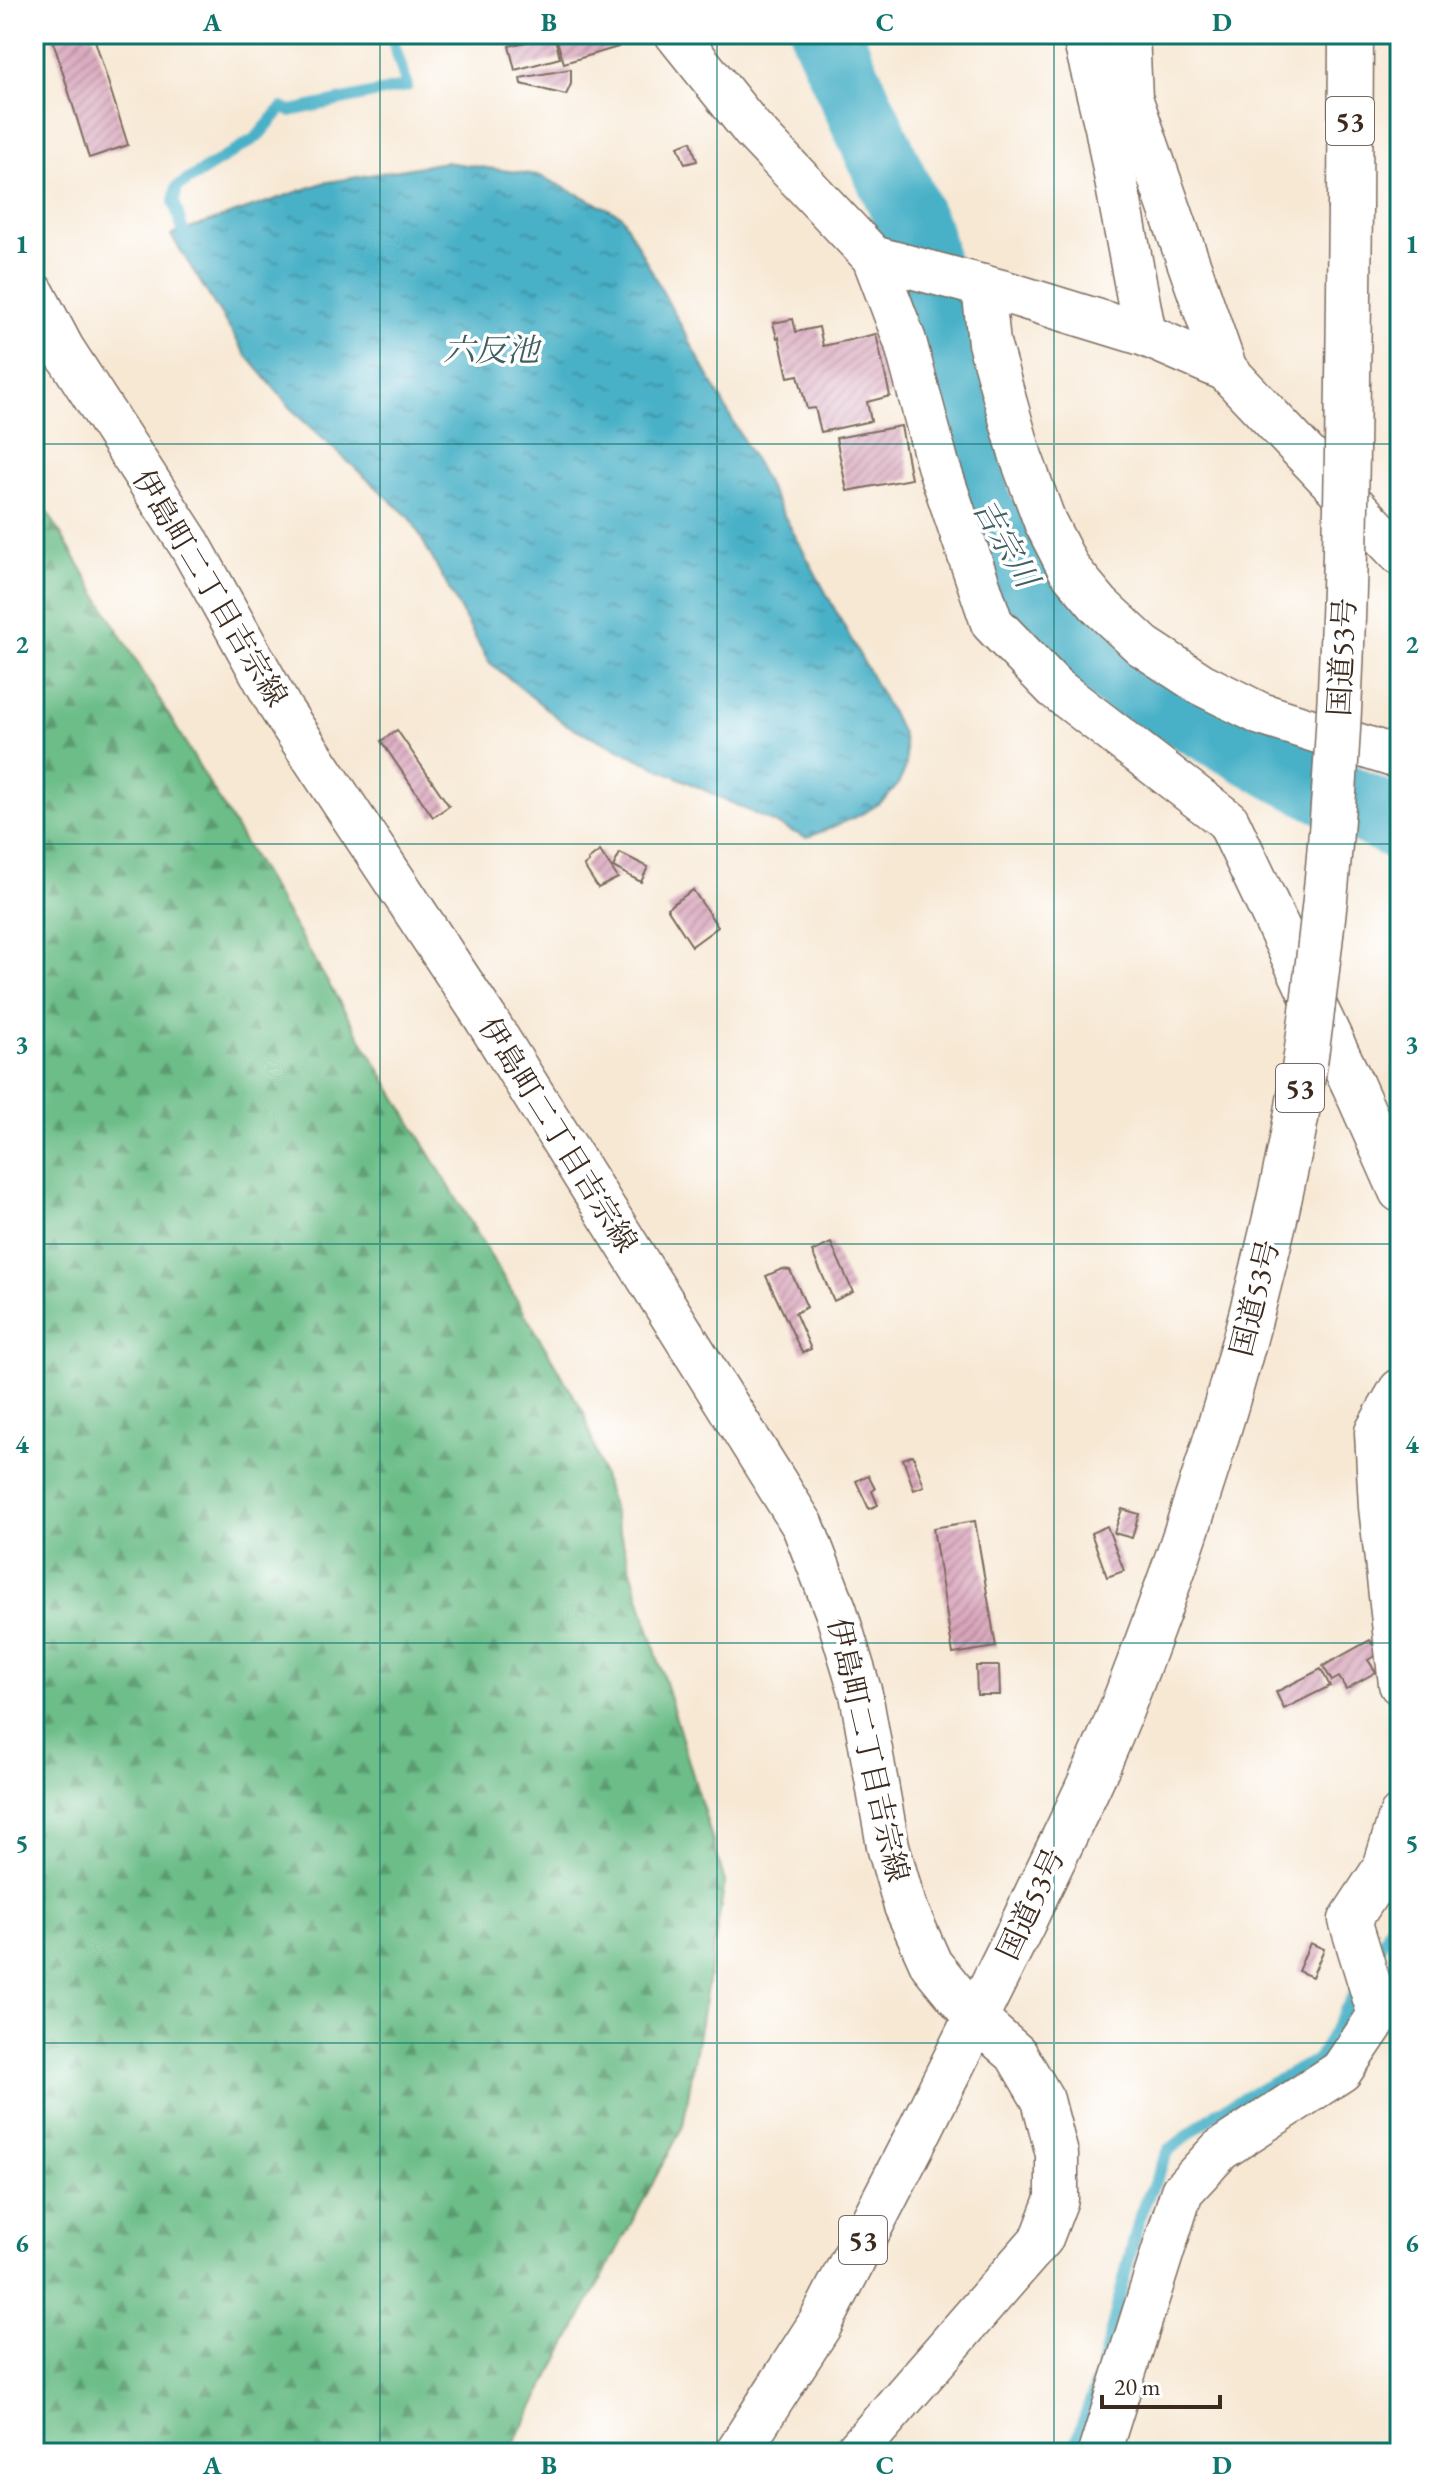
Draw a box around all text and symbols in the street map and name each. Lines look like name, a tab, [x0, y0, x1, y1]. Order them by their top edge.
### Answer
text: A	[202, 5, 222, 39]
text: B	[541, 5, 557, 39]
text: C	[876, 5, 894, 39]
text: D	[1212, 5, 1232, 39]
road number: 53	[1326, 97, 1374, 145]
text: 1	[15, 227, 29, 261]
text: 1	[1405, 227, 1419, 261]
water label: 六反池	[443, 329, 542, 371]
street label: 伊島町二丁目吉宗線	[124, 462, 297, 714]
water label: 吉宗川	[964, 491, 1050, 598]
street label: 国道53号	[1319, 597, 1364, 717]
text: 2	[15, 627, 29, 661]
text: 2	[1405, 627, 1419, 661]
street label: 伊島町二丁目吉宗線	[470, 1010, 647, 1260]
text: 3	[15, 1027, 29, 1061]
text: 3	[1405, 1027, 1419, 1061]
road number: 53	[1276, 1064, 1324, 1112]
street label: 国道53号	[1221, 1236, 1288, 1360]
text: 4	[15, 1427, 29, 1461]
text: 4	[1405, 1427, 1419, 1461]
street label: 伊島町二丁目吉宗線	[819, 1614, 918, 1886]
text: 5	[15, 1826, 29, 1860]
text: 5	[1405, 1826, 1419, 1860]
street label: 国道53号	[988, 1842, 1073, 1966]
road number: 53	[839, 2216, 887, 2264]
text: 6	[15, 2226, 29, 2260]
text: 6	[1405, 2226, 1419, 2260]
scale bar	[1102, 2359, 1220, 2409]
text: 20 m	[1114, 2371, 1161, 2402]
text: A	[202, 2448, 222, 2482]
text: B	[541, 2448, 557, 2482]
text: C	[876, 2448, 894, 2482]
text: D	[1212, 2448, 1232, 2482]

